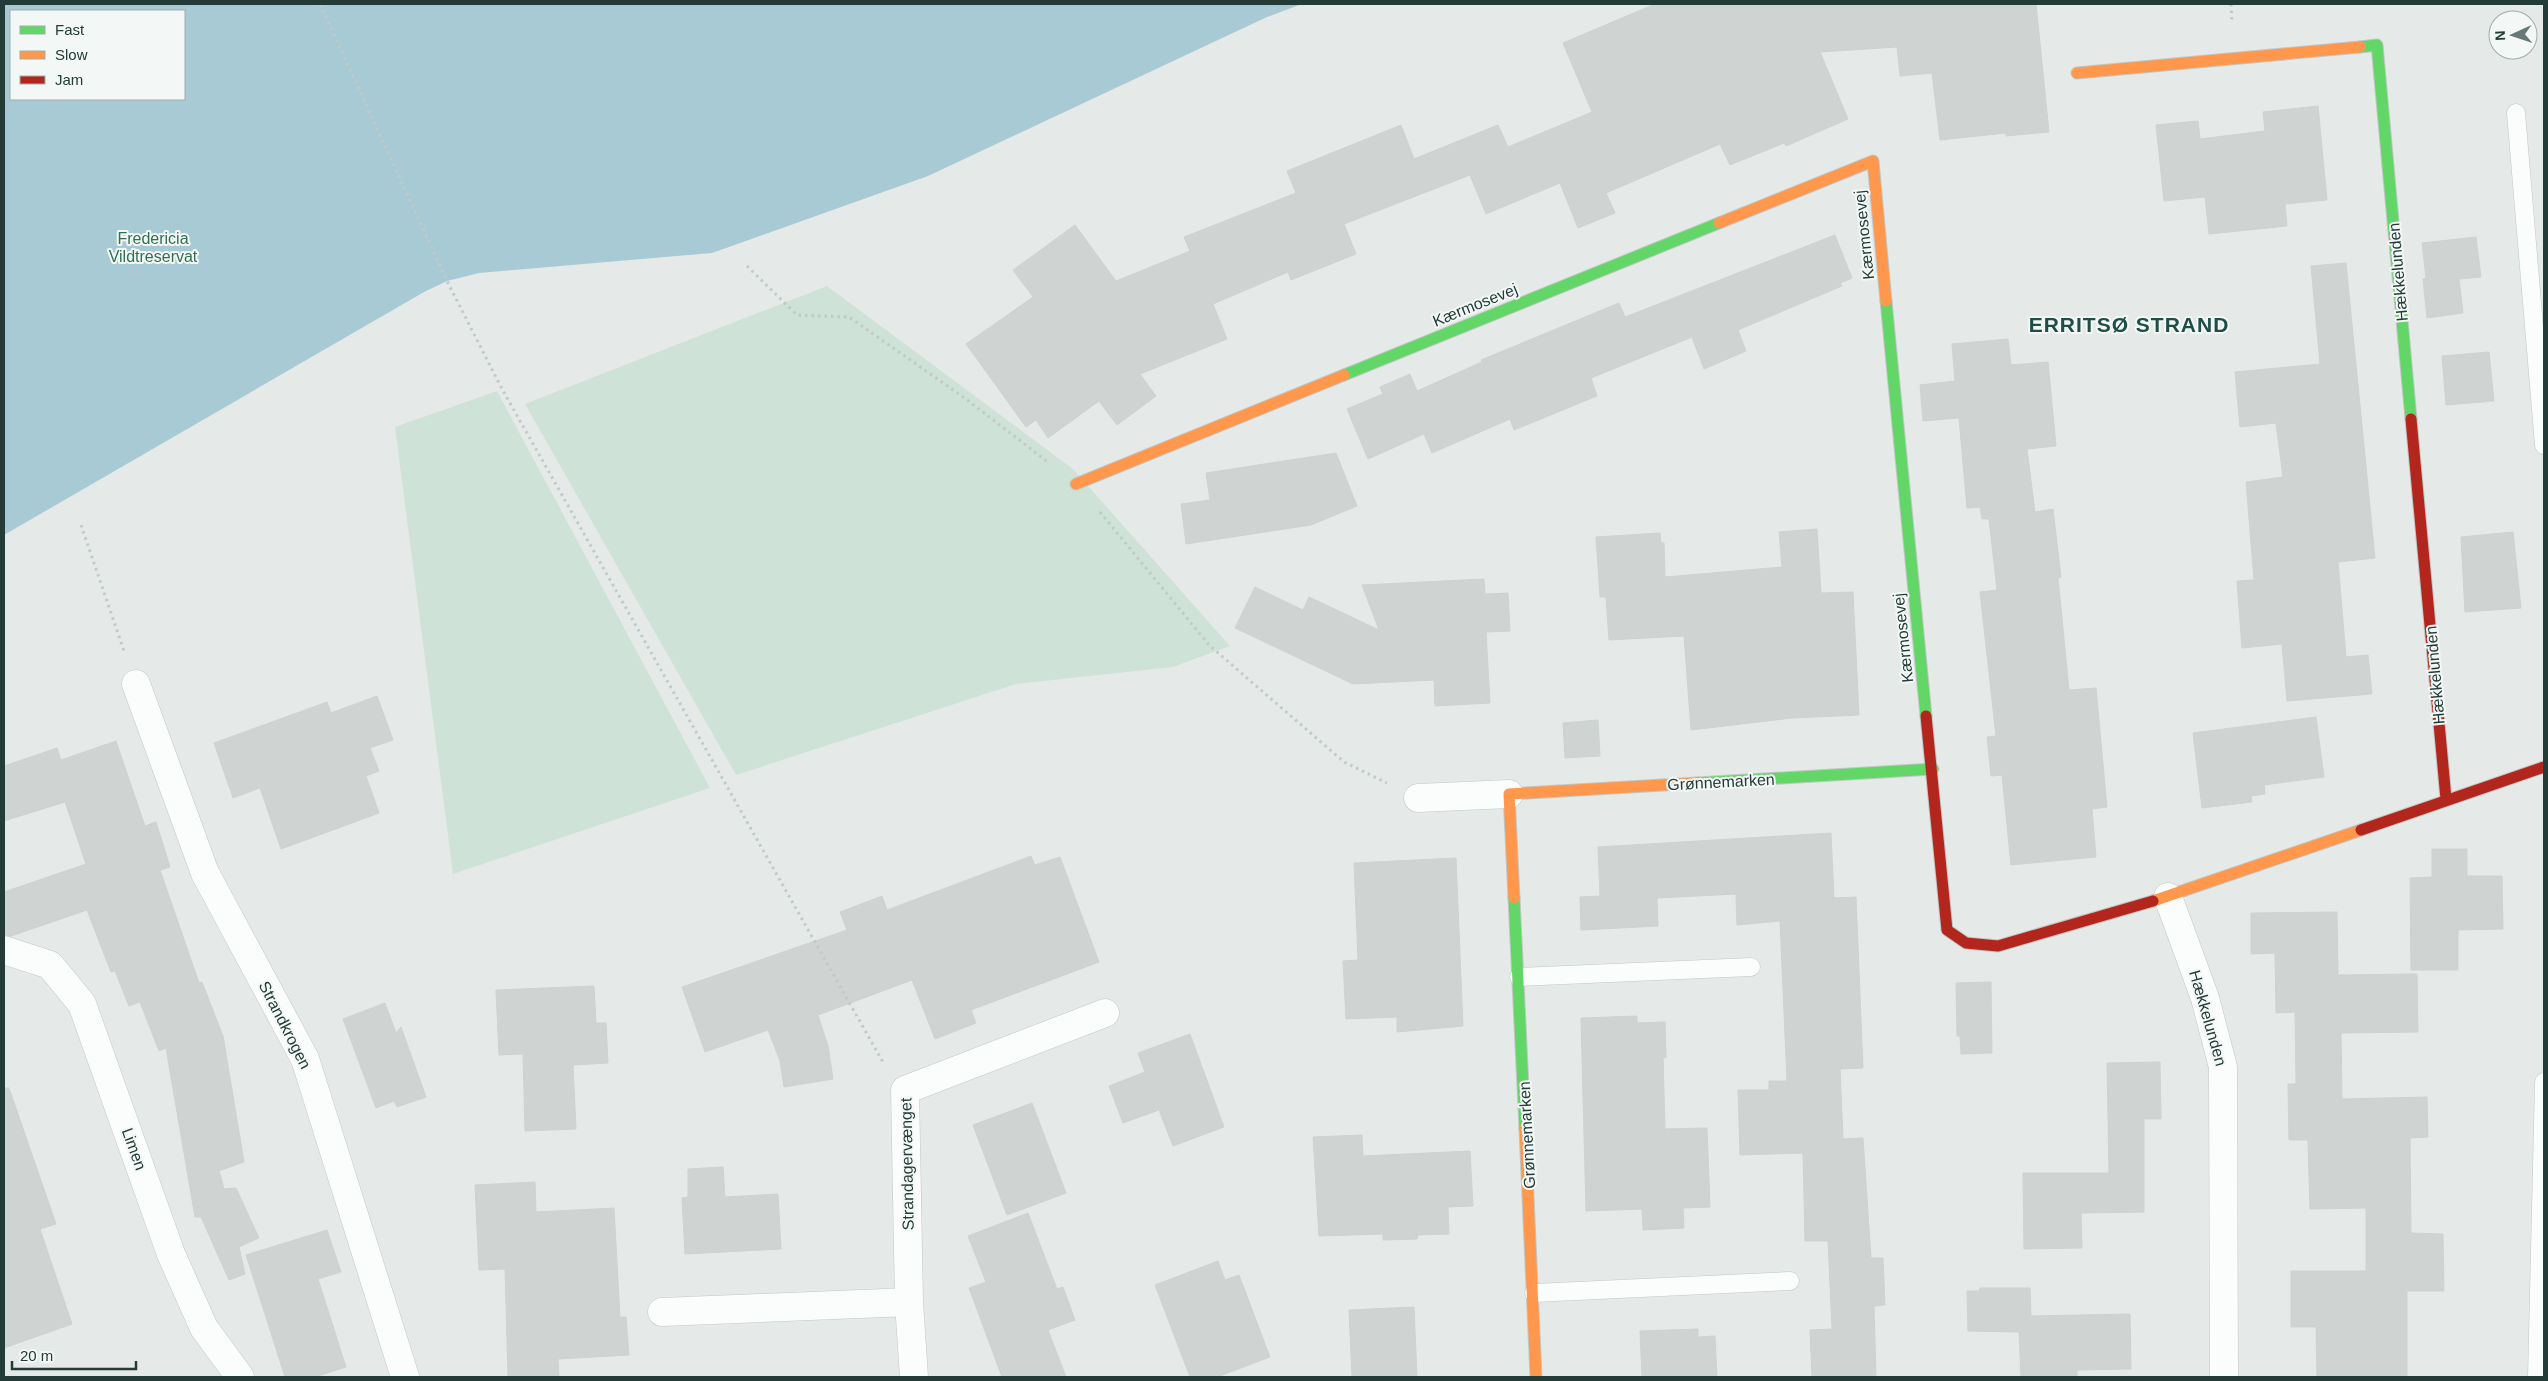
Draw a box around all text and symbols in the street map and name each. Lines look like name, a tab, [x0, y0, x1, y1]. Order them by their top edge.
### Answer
legend	[10, 10, 185, 100]
north arrow	[2488, 10, 2538, 60]
text: Fast	[55, 21, 85, 38]
text: N	[2492, 30, 2508, 41]
text: Slow	[55, 46, 88, 63]
text: Jam	[55, 71, 83, 88]
street label: Kærmosevej	[1851, 189, 1877, 281]
street label: Hækkelunden	[2385, 222, 2411, 322]
park label: Fredericia Vildtreservat	[109, 230, 198, 265]
street label: Kærmosevej	[1430, 280, 1520, 330]
district label: ERRITSØ STRAND	[2029, 313, 2229, 336]
street label: Kærmosevej	[1890, 592, 1916, 684]
street label: Hækkelunden	[2422, 625, 2448, 725]
street label: Grønnemarken	[1667, 771, 1775, 793]
street label: Hækkelunden	[2186, 968, 2230, 1068]
street label: Strandkrogen	[256, 978, 314, 1072]
street label: Grønnemarken	[1516, 1081, 1538, 1189]
street label: Strandagervænget	[897, 1097, 917, 1230]
street label: Limen	[119, 1126, 149, 1172]
scale bar	[12, 1338, 136, 1370]
text: 20 m	[20, 1347, 53, 1364]

